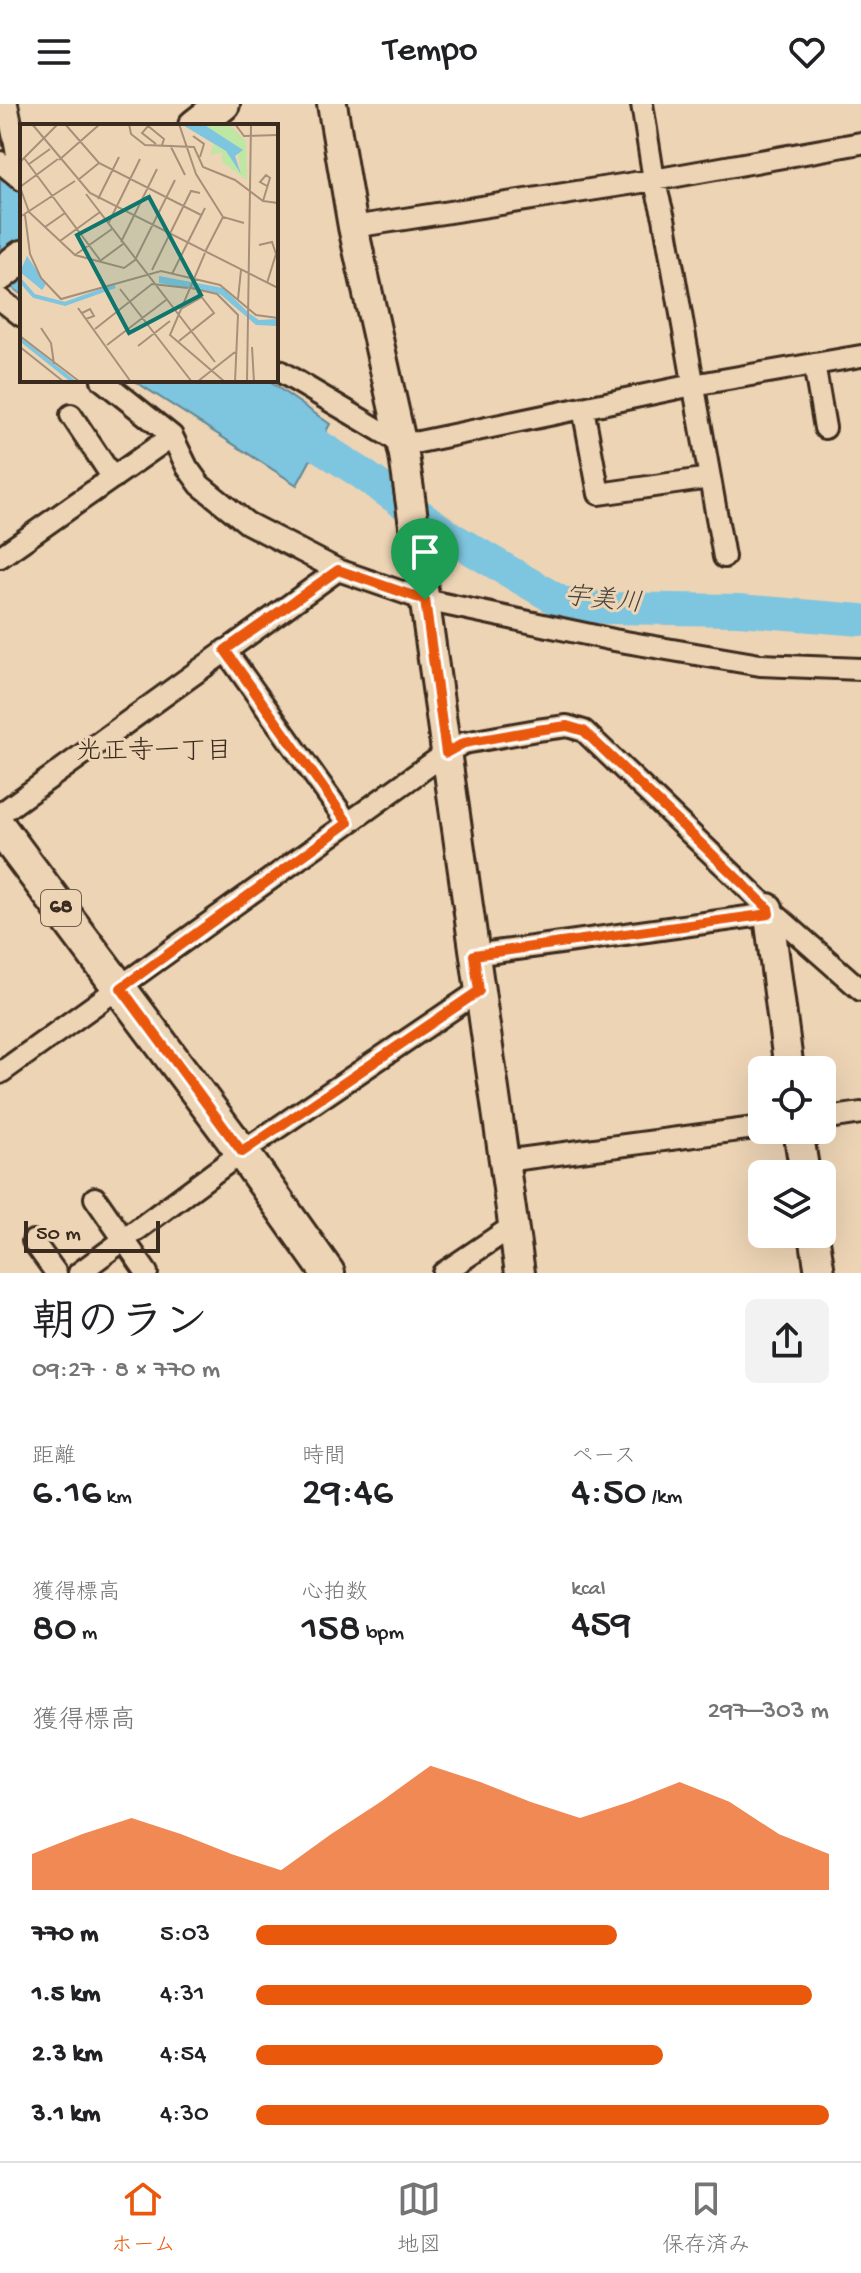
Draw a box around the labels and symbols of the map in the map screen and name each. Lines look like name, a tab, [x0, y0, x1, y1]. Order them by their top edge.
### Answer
inset map	[20, 124, 278, 382]
pin	[391, 518, 459, 600]
water label: 宇美川	[563, 582, 644, 621]
district label: 光正寺一丁目	[76, 736, 232, 769]
road number: 68	[41, 890, 81, 926]
scale bar	[24, 1217, 160, 1253]

